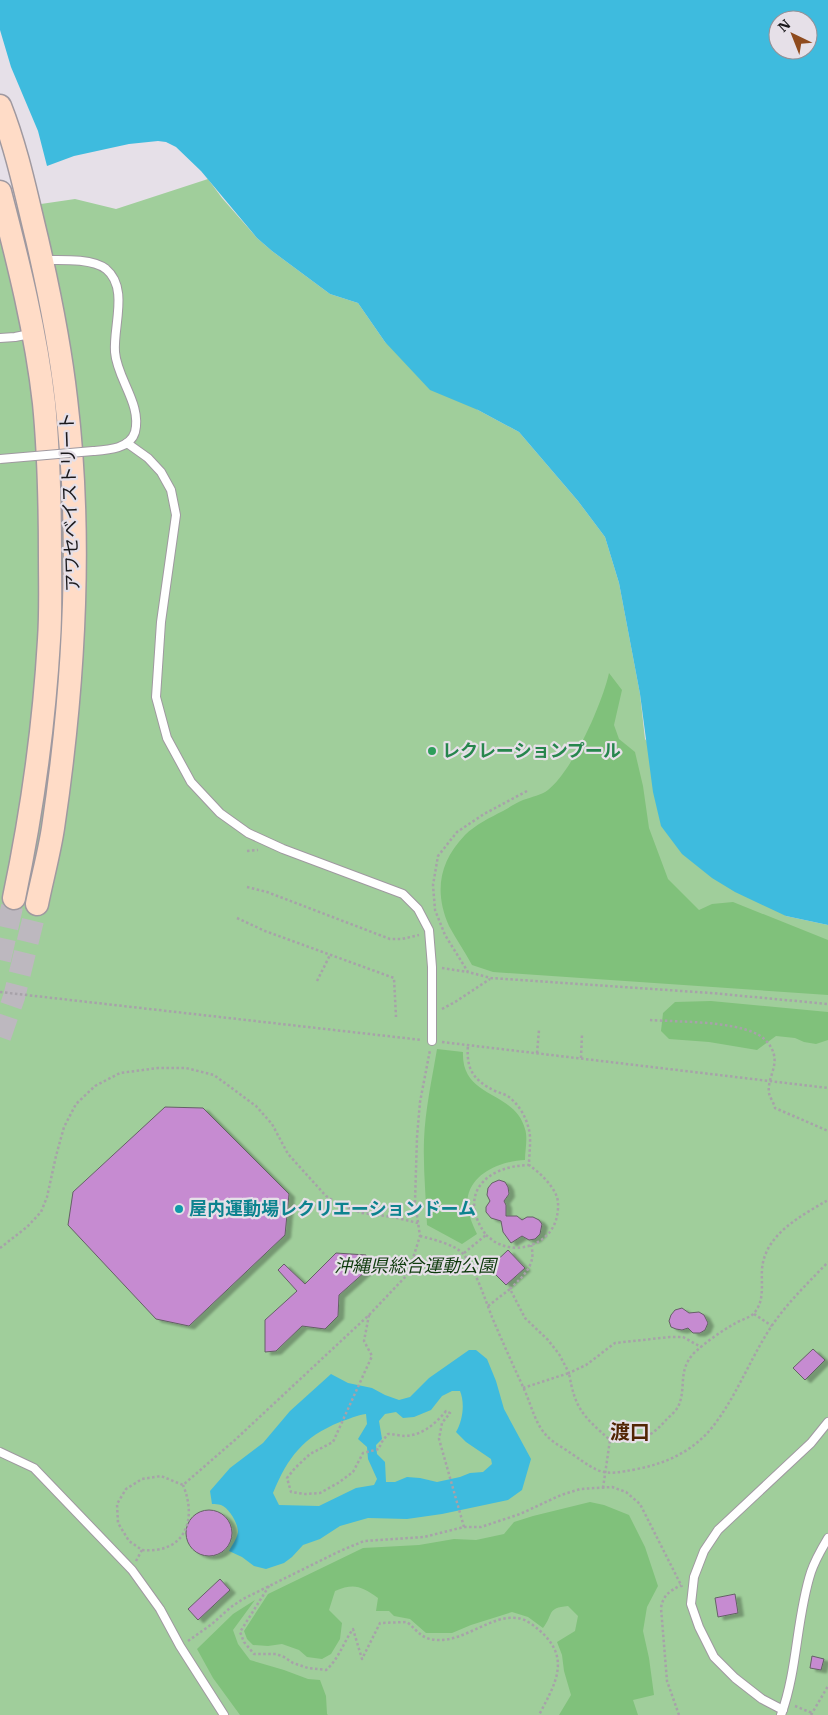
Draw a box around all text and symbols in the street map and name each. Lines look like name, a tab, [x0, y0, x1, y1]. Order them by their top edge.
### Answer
north arrow	[768, 10, 818, 60]
text: N	[774, 15, 794, 36]
street label: アワセベイストリート	[55, 412, 84, 592]
place label: レクレーションプール	[442, 739, 621, 762]
marker: レクレーションプール	[426, 745, 438, 757]
place label: 屋内運動場レクリエーションドーム	[189, 1197, 476, 1220]
marker: 屋内運動場レクリエーションドーム	[173, 1203, 185, 1215]
park label: 沖縄県総合運動公園	[334, 1254, 499, 1277]
district label: 渡口	[610, 1418, 650, 1445]

